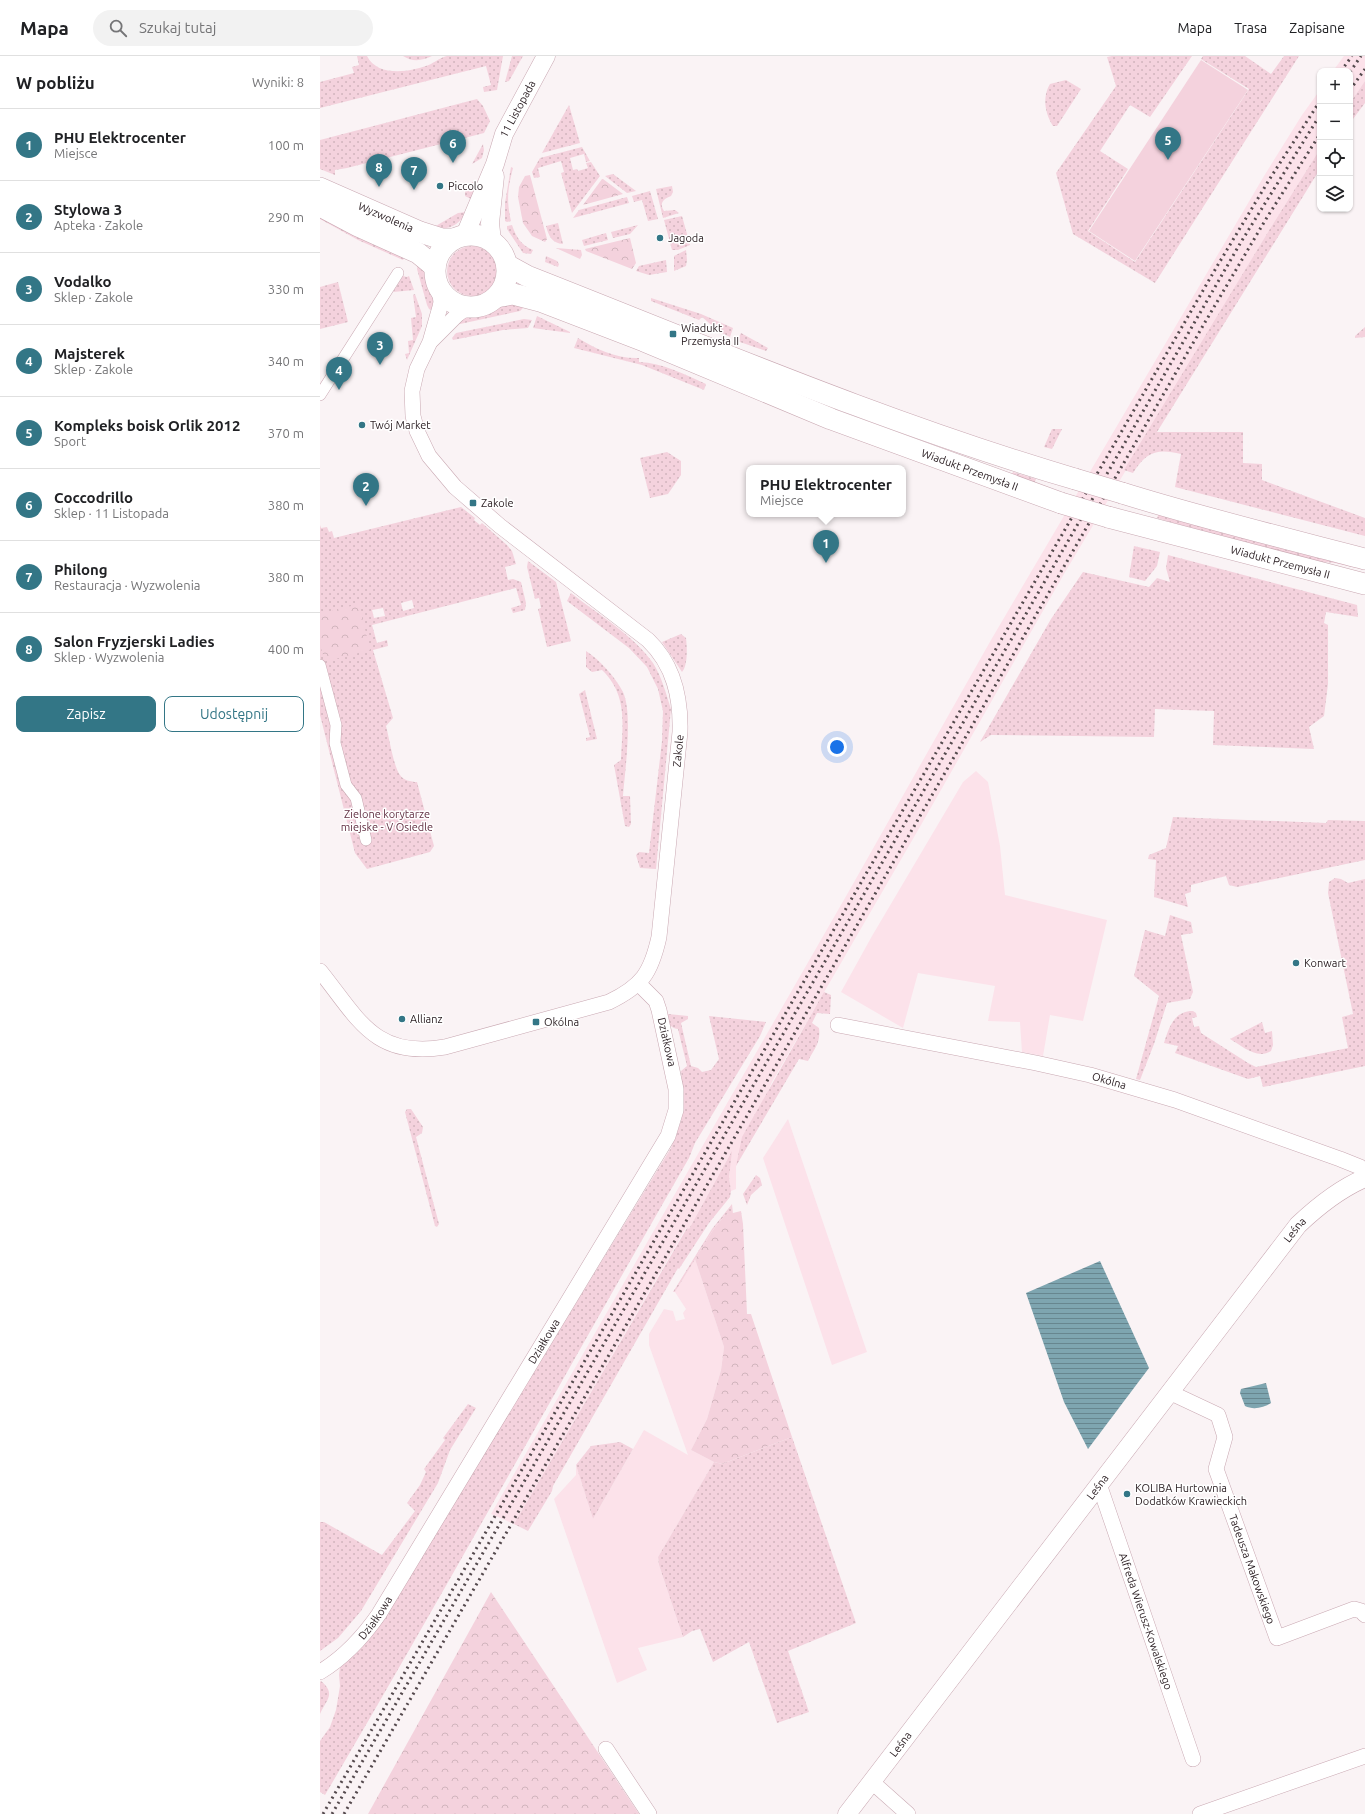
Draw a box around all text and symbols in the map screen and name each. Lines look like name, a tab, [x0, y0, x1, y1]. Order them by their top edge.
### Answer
search box	[93, 10, 373, 46]
text: Mapa	[20, 17, 69, 39]
icon: search	[107, 17, 129, 39]
text: Szukaj tutaj	[139, 19, 216, 36]
text: Mapa	[1177, 20, 1212, 36]
text: Trasa	[1234, 20, 1267, 36]
text: Zapisane	[1289, 20, 1345, 36]
map controls	[1317, 68, 1353, 212]
button: +	[1317, 68, 1353, 104]
text: W pobliżu	[16, 73, 95, 92]
text: Wyniki: 8	[252, 75, 304, 89]
street label: 11 Listopada	[497, 78, 538, 139]
button: −	[1317, 104, 1353, 140]
pin: 5	[1155, 127, 1181, 160]
text: PHU Elektrocenter	[54, 129, 186, 146]
pin: 6	[440, 130, 466, 163]
text: 1	[25, 138, 33, 152]
text: 100 m	[268, 138, 304, 152]
button: locate	[1317, 140, 1353, 176]
text: Miejsce	[54, 146, 98, 160]
pin: 8	[366, 154, 392, 187]
pin: 7	[401, 157, 427, 190]
button: layers	[1317, 176, 1353, 212]
place label: Piccolo	[448, 180, 483, 192]
marker: Piccolo	[435, 181, 445, 191]
street label: Wyzwolenia	[356, 200, 415, 234]
text: Stylowa 3	[54, 201, 122, 218]
text: 2	[25, 210, 33, 224]
text: 290 m	[268, 210, 304, 224]
text: Apteka · Zakole	[54, 218, 143, 232]
place label: Jagoda	[668, 232, 704, 244]
marker: Jagoda	[655, 233, 665, 243]
text: Vodalko	[54, 273, 111, 290]
text: 3	[25, 282, 33, 296]
text: 330 m	[268, 282, 304, 296]
text: Sklep · Zakole	[54, 290, 133, 304]
place label: Wiadukt Przemysła II	[681, 322, 739, 347]
marker: Wiadukt Przemysła II	[668, 329, 678, 339]
pin: 3	[367, 332, 393, 365]
text: Majsterek	[54, 345, 125, 362]
text: 4	[25, 354, 33, 368]
text: 340 m	[268, 354, 304, 368]
pin: 4	[326, 357, 352, 390]
text: Sklep · Zakole	[54, 362, 133, 376]
text: Kompleks boisk Orlik 2012	[54, 417, 240, 434]
place label: Twój Market	[370, 419, 431, 431]
marker: Twój Market	[357, 420, 367, 430]
text: 5	[25, 426, 33, 440]
text: 370 m	[268, 426, 304, 440]
text: Sport	[54, 434, 86, 448]
street label: Wiadukt Przemysła II	[920, 447, 1020, 493]
popup	[746, 465, 906, 517]
pin: 2	[353, 473, 379, 506]
text: PHU Elektrocenter	[760, 476, 892, 493]
text: Coccodrillo	[54, 489, 133, 506]
text: Miejsce	[760, 493, 804, 507]
place label: Zakole	[481, 497, 514, 509]
text: 6	[25, 498, 33, 512]
text: 380 m	[268, 498, 304, 512]
marker: Zakole	[468, 498, 478, 508]
text: Sklep · 11 Listopada	[54, 506, 169, 520]
pin: 1	[813, 530, 839, 563]
street label: Wiadukt Przemysła II	[1229, 543, 1331, 581]
text: Philong	[54, 561, 108, 578]
text: 7	[25, 570, 33, 584]
text: 380 m	[268, 570, 304, 584]
text: Restauracja · Wyzwolenia	[54, 578, 201, 592]
text: Salon Fryzjerski Ladies	[54, 633, 215, 650]
text: 8	[25, 642, 33, 656]
text: 400 m	[268, 642, 304, 656]
text: Sklep · Wyzwolenia	[54, 650, 165, 664]
button: Zapisz	[16, 696, 156, 732]
button: Udostępnij	[164, 696, 304, 732]
street label: Zakole	[670, 734, 686, 768]
your location	[827, 737, 847, 757]
park label: Zielone korytarze miejske - V Osiedle	[341, 808, 433, 833]
place label: Konwart	[1304, 957, 1347, 969]
marker: Konwart	[1291, 958, 1301, 968]
place label: Allianz	[410, 1013, 443, 1025]
marker: Allianz	[397, 1014, 407, 1024]
place label: Okólna	[544, 1016, 579, 1028]
street label: Działkowa	[656, 1016, 678, 1068]
marker: Okólna	[531, 1017, 541, 1027]
street label: Okólna	[1091, 1070, 1128, 1091]
street label: Leśna	[1281, 1215, 1308, 1245]
street label: Działkowa	[526, 1317, 562, 1366]
street label: Leśna	[1084, 1472, 1111, 1502]
place label: KOLIBA Hurtownia Dodatków Krawieckich	[1135, 1482, 1247, 1507]
marker: KOLIBA Hurtownia Dodatków Krawieckich	[1122, 1489, 1132, 1499]
street label: Tadeusza Makowskiego	[1227, 1513, 1277, 1626]
street label: Alfreda Wierusz-Kowalskiego	[1117, 1551, 1175, 1691]
street label: Działkowa	[356, 1594, 394, 1642]
street label: Leśna	[887, 1729, 914, 1759]

